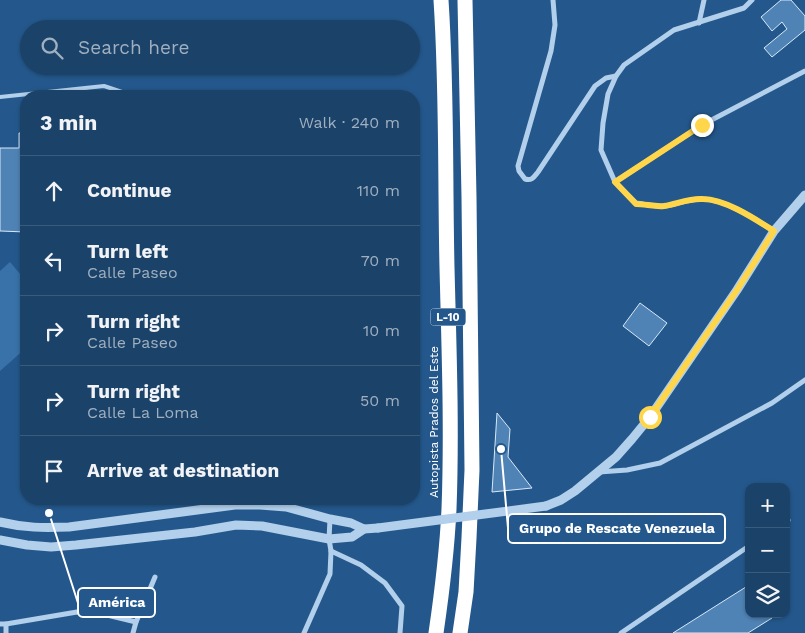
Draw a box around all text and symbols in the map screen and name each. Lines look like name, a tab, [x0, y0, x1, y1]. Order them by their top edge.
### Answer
search box	[20, 20, 420, 75]
icon: search	[38, 34, 66, 62]
text: Search here	[78, 36, 189, 59]
text: 3 min	[40, 110, 97, 135]
text: Walk · 240 m	[299, 113, 400, 132]
route end	[691, 114, 714, 137]
icon: ahead	[40, 177, 68, 205]
text: Continue	[87, 179, 171, 202]
text: 110 m	[357, 181, 400, 200]
text: Turn left	[87, 240, 168, 263]
icon: left	[40, 247, 68, 275]
text: 70 m	[361, 251, 400, 270]
text: Calle Paseo	[87, 263, 178, 282]
road number: L-10	[430, 308, 466, 326]
text: Turn right	[87, 310, 180, 333]
icon: right	[40, 317, 68, 345]
text: 10 m	[363, 321, 400, 340]
text: Calle Paseo	[87, 333, 178, 352]
street label: Autopista Prados del Este	[427, 346, 441, 498]
text: Turn right	[87, 380, 180, 403]
icon: right	[40, 387, 68, 415]
text: 50 m	[360, 391, 400, 410]
text: Calle La Loma	[87, 403, 198, 422]
route start	[639, 406, 662, 429]
icon: arrive	[40, 457, 68, 485]
text: Arrive at destination	[87, 459, 279, 482]
map controls	[745, 483, 790, 618]
button: +	[745, 483, 790, 528]
callout: Grupo de Rescate Venezuela	[508, 514, 725, 543]
text: Grupo de Rescate Venezuela	[519, 520, 716, 536]
button: −	[745, 528, 790, 573]
button: layers	[745, 573, 790, 618]
callout: América	[78, 588, 155, 617]
text: América	[89, 594, 146, 610]

